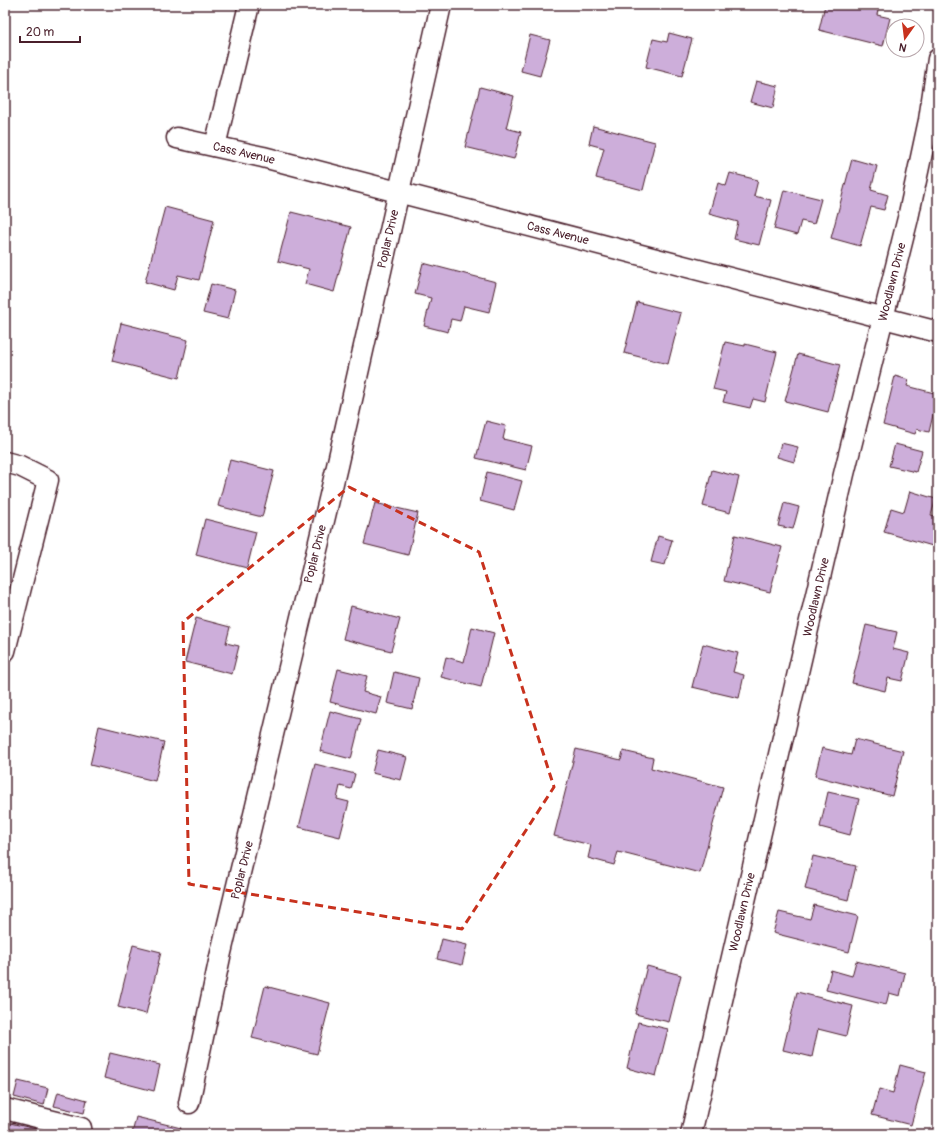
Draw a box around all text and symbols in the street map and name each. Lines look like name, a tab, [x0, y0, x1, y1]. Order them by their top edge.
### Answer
scale bar	[20, 18, 80, 44]
north arrow	[885, 18, 925, 58]
text: 20 m	[26, 25, 55, 40]
text: N	[897, 40, 908, 54]
street label: Cass Avenue	[211, 139, 276, 168]
street label: Poplar Drive	[374, 208, 403, 270]
street label: Cass Avenue	[525, 219, 590, 248]
street label: Woodlawn Drive	[875, 241, 910, 323]
street label: Poplar Drive	[301, 523, 330, 585]
street label: Woodlawn Drive	[800, 556, 833, 638]
street label: Poplar Drive	[228, 839, 257, 901]
street label: Woodlawn Drive	[726, 871, 759, 953]

